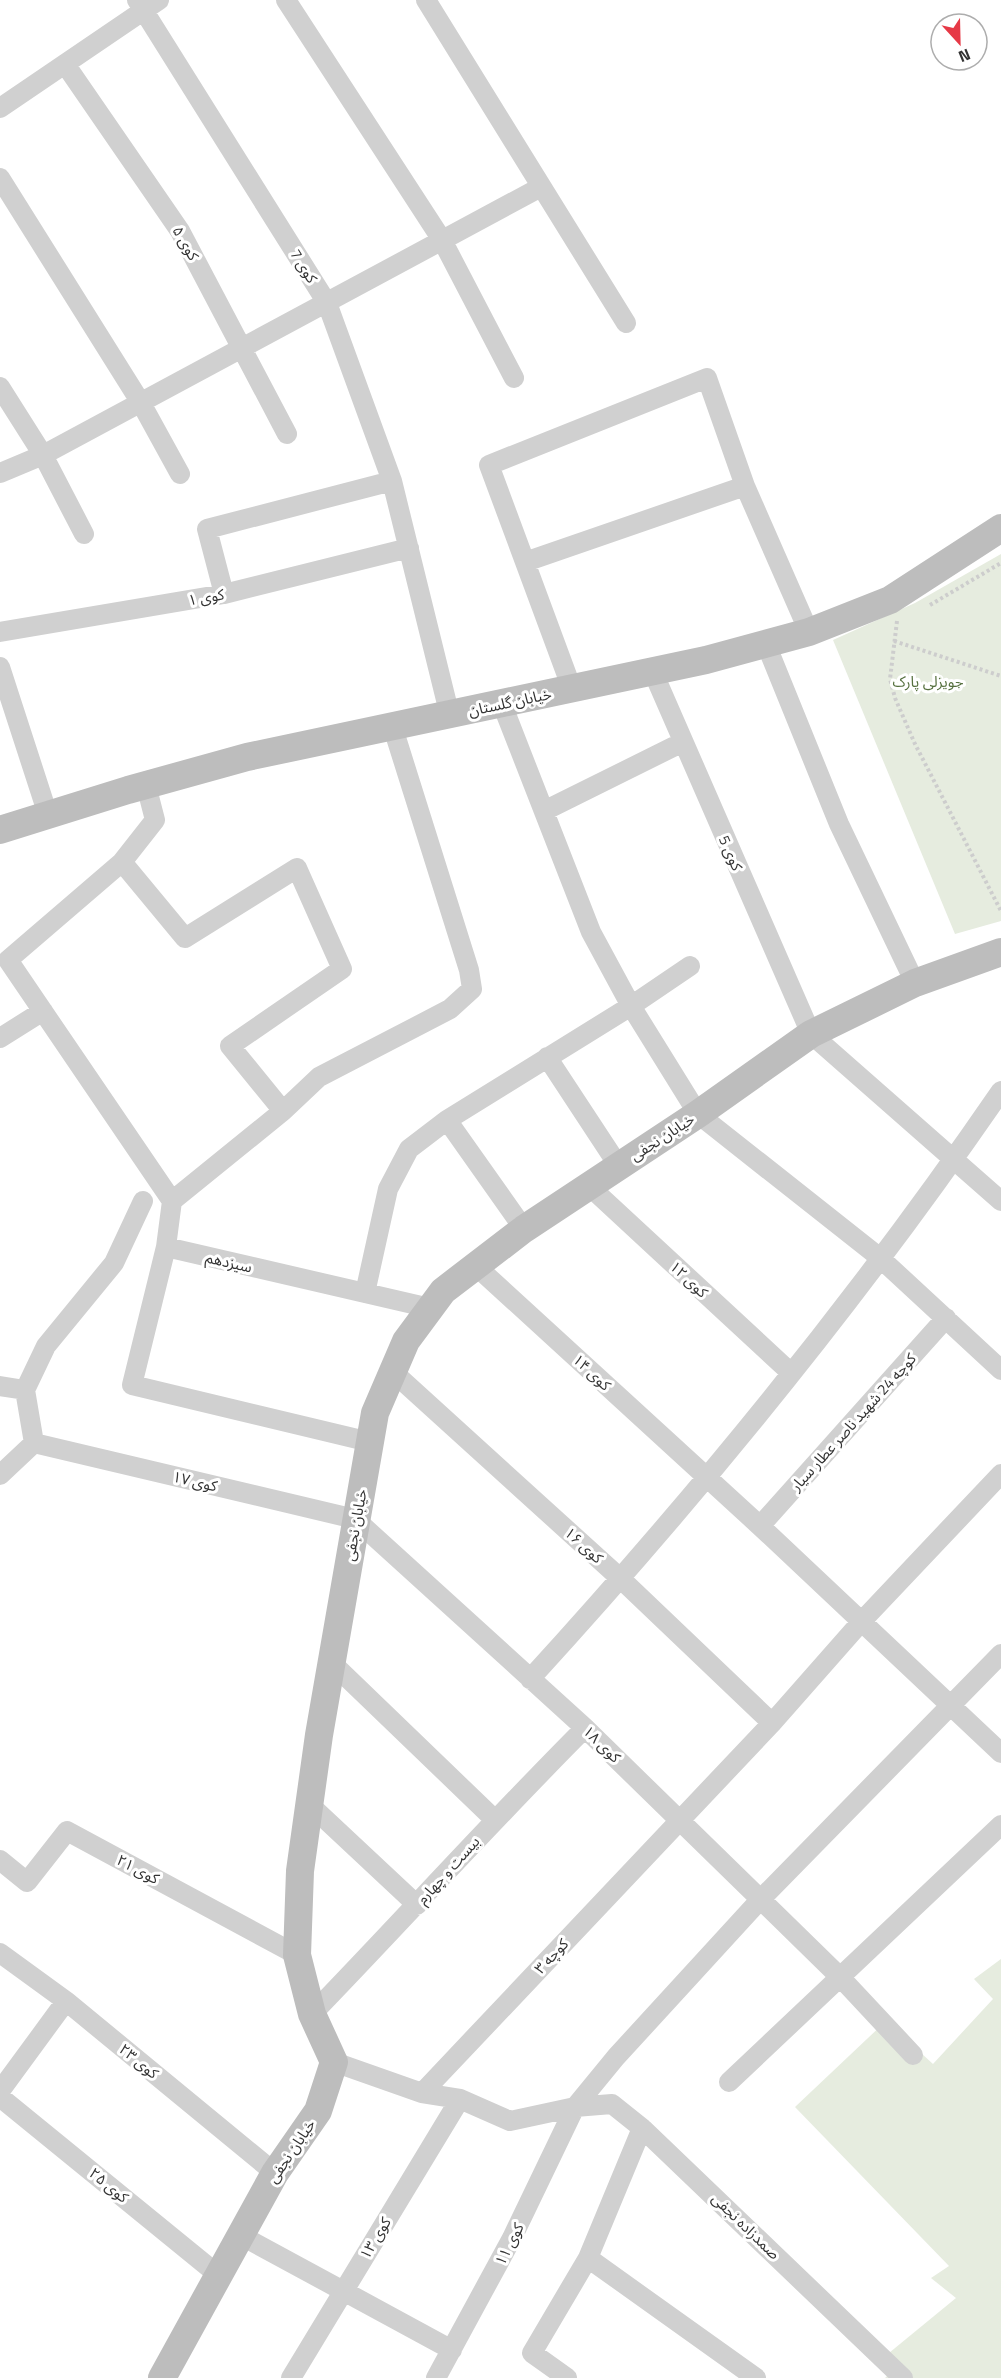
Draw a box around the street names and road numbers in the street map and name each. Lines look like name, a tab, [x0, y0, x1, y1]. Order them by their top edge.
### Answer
street label: کوی ۵	[167, 221, 206, 265]
street label: کوی 7	[285, 244, 324, 288]
street label: کوی ۱	[186, 582, 227, 611]
street label: خیابان گلستان	[466, 682, 554, 722]
street label: کوی 5	[713, 832, 749, 875]
street label: خیابان نجفی	[625, 1107, 699, 1166]
street label: سیزدهم	[203, 1246, 255, 1279]
street label: کوی ۱۲	[665, 1255, 714, 1303]
street label: کوچه 24 شهید ناصر عطار سیار	[784, 1347, 922, 1497]
street label: کوی ۱۴	[568, 1348, 617, 1396]
street label: کوی ۱۷	[170, 1465, 220, 1497]
street label: خیابان نجفی	[337, 1487, 373, 1563]
street label: کوی ۱۶	[560, 1521, 609, 1569]
street label: کوی ۱۸	[578, 1720, 627, 1769]
street label: بیست و چهارم	[411, 1831, 485, 1909]
street label: کوی ۲۱	[113, 1848, 164, 1890]
street label: کوچه ۳	[529, 1932, 574, 1979]
street label: کوی ۲۳	[114, 2038, 164, 2085]
street label: خیابان نجفی	[261, 2114, 321, 2188]
street label: کوی ۲۵	[84, 2162, 134, 2209]
street label: صمدزاده نجفی	[707, 2187, 785, 2265]
street label: کوی ۱۳	[354, 2212, 397, 2263]
street label: کوی ۱۱	[489, 2218, 530, 2269]

